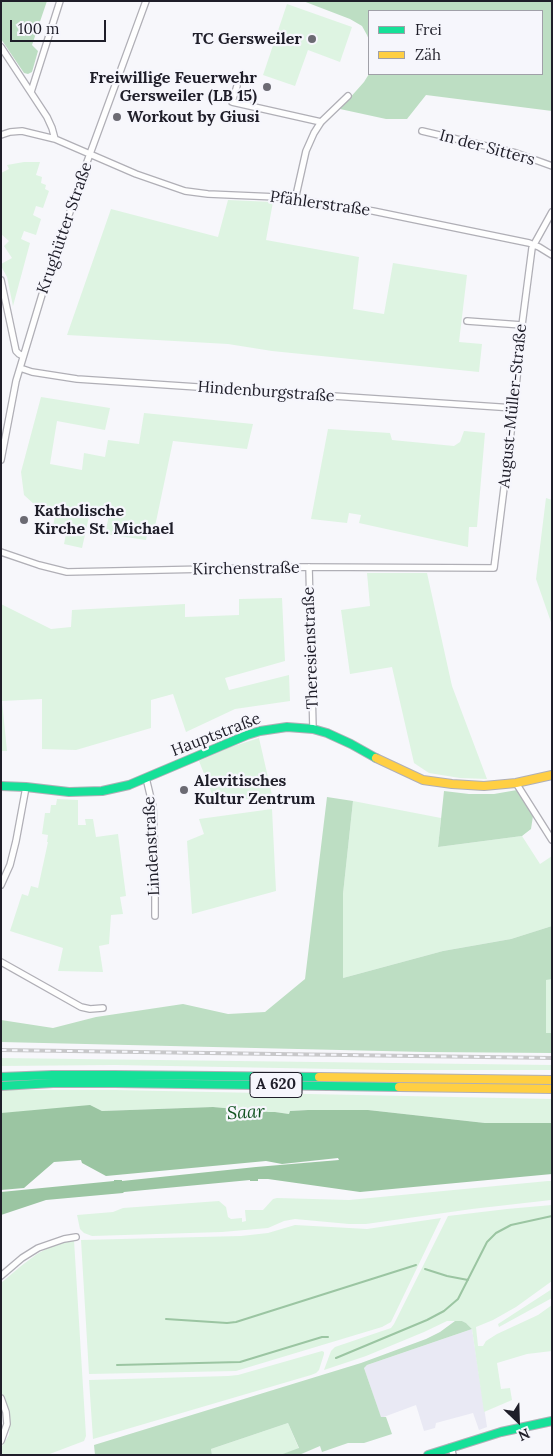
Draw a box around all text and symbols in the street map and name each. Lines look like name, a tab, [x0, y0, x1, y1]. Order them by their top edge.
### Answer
scale bar	[12, 10, 109, 42]
legend	[368, 10, 543, 75]
text: 100 m	[18, 19, 59, 38]
text: Frei	[415, 20, 442, 39]
place label: TC Gersweiler	[192, 29, 302, 49]
marker: TC Gersweiler	[306, 33, 318, 45]
text: Zäh	[415, 45, 441, 64]
place label: Freiwillige Feuerwehr Gersweiler (LB 15)	[89, 68, 257, 106]
marker: Freiwillige Feuerwehr Gersweiler (LB 15)	[261, 81, 273, 93]
place label: Workout by Giusi	[127, 107, 260, 127]
marker: Workout by Giusi	[111, 111, 123, 123]
street label: In der Sitters	[437, 126, 537, 170]
street label: Krughütter Straße	[33, 160, 97, 296]
street label: Pfählerstraße	[269, 187, 371, 221]
street label: August-Müller-Straße	[495, 323, 531, 489]
street label: Hindenburgstraße	[197, 378, 335, 406]
place label: Katholische Kirche St. Michael	[34, 501, 174, 539]
marker: Katholische Kirche St. Michael	[18, 514, 30, 526]
street label: Kirchenstraße	[192, 558, 300, 580]
street label: Theresienstraße	[299, 586, 323, 710]
street label: Hauptstraße	[169, 709, 263, 761]
place label: Alevitisches Kultur Zentrum	[194, 771, 315, 809]
marker: Alevitisches Kultur Zentrum	[178, 784, 190, 796]
street label: Lindenstraße	[140, 796, 164, 896]
road number: A 620	[250, 1072, 302, 1098]
water label: Saar	[226, 1101, 266, 1125]
north arrow	[493, 1396, 543, 1446]
text: N	[516, 1424, 533, 1445]

